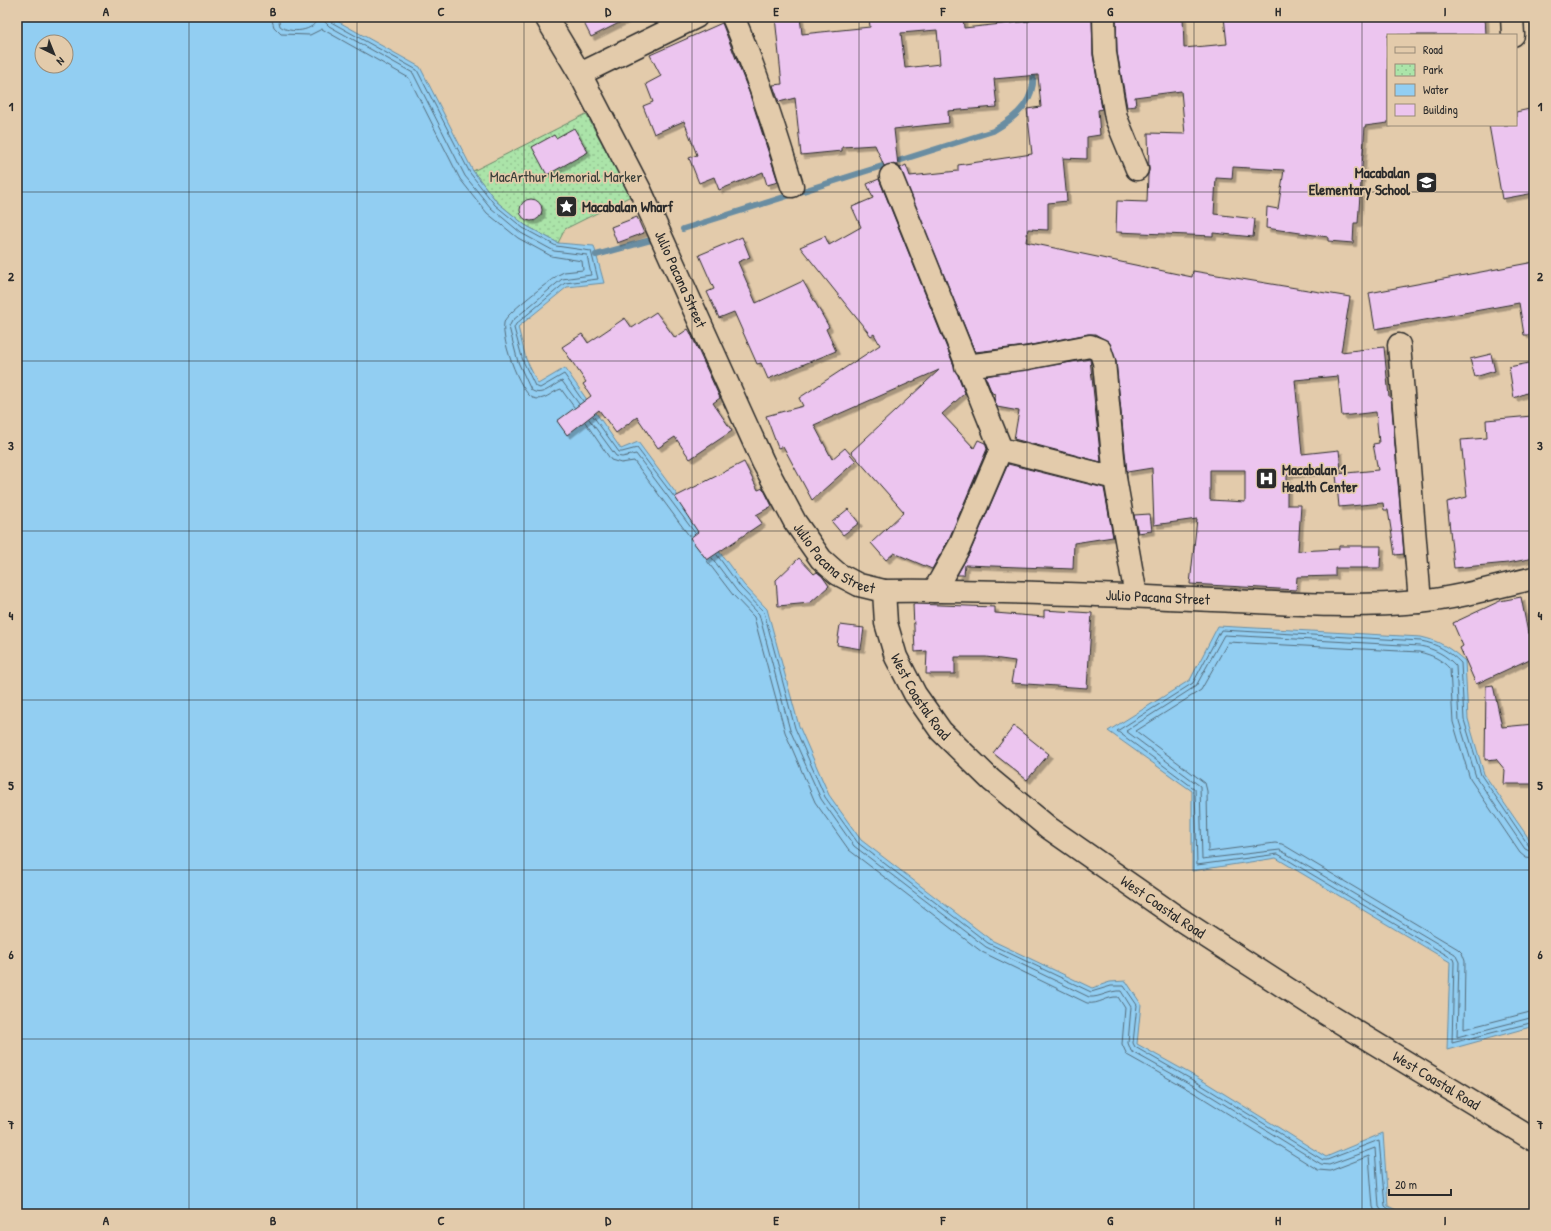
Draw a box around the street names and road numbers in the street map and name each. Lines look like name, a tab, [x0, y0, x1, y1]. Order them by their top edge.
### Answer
street label: Julio Pacana Street	[650, 227, 712, 332]
street label: Julio Pacana Street	[789, 518, 878, 599]
street label: Julio Pacana Street	[1105, 584, 1211, 610]
street label: West Coastal Road	[886, 650, 955, 745]
street label: West Coastal Road	[1116, 870, 1210, 943]
street label: West Coastal Road	[1389, 1046, 1484, 1115]

